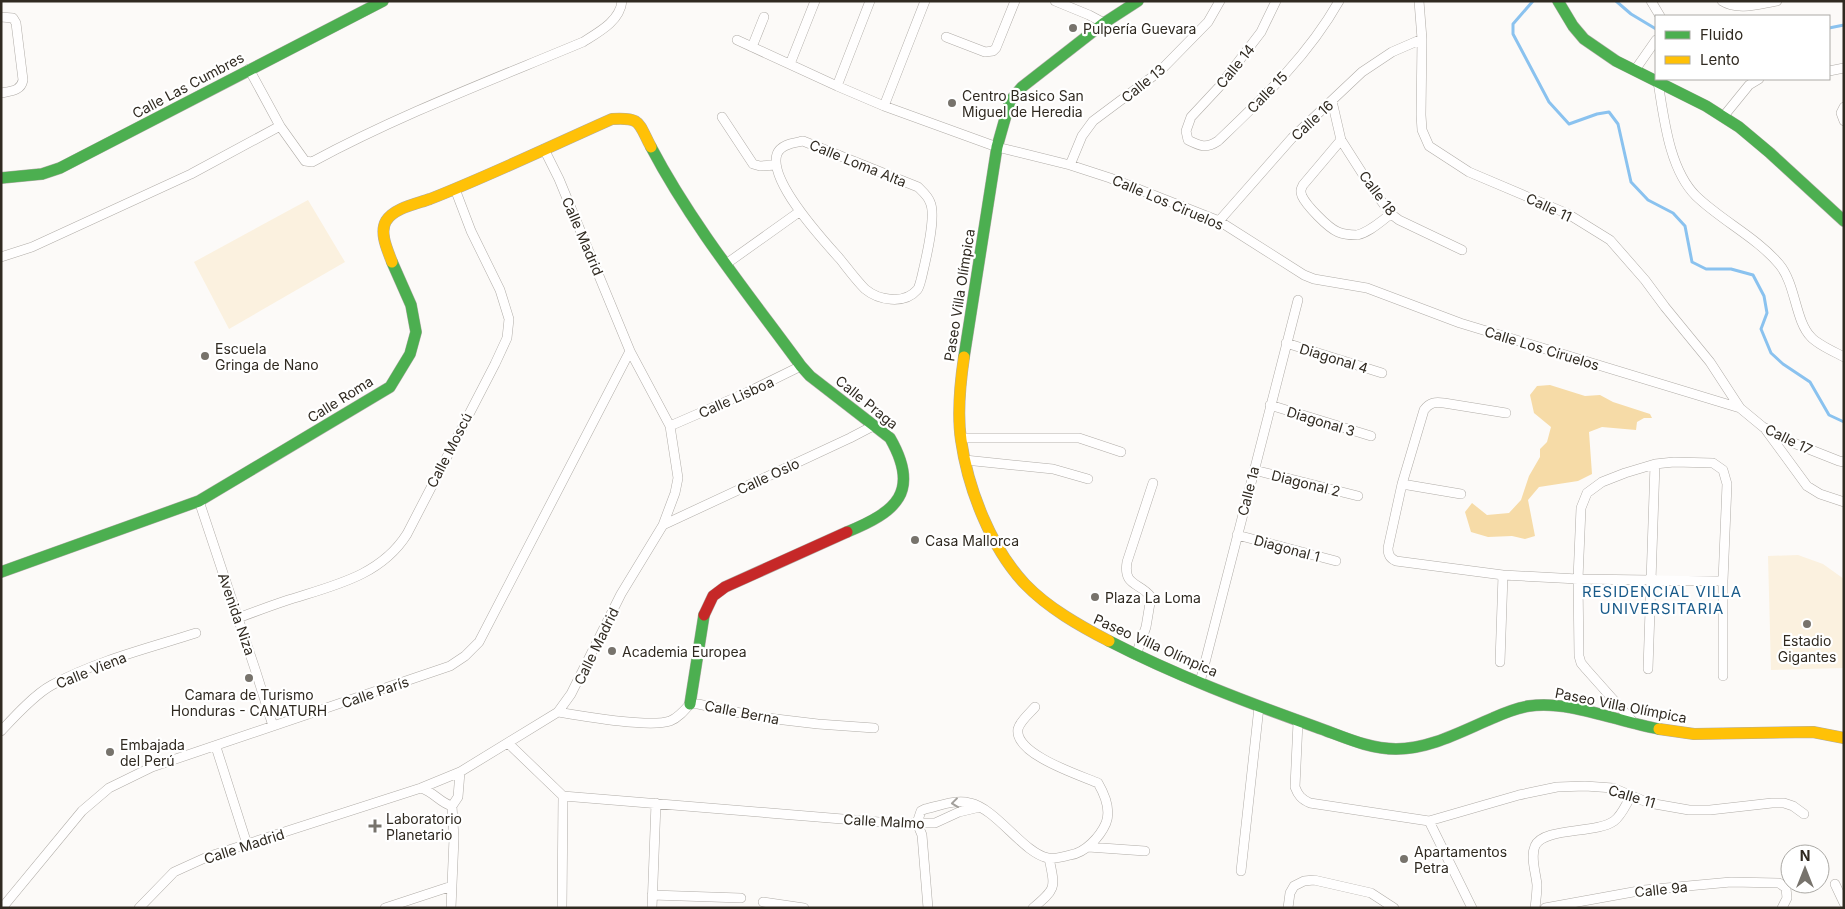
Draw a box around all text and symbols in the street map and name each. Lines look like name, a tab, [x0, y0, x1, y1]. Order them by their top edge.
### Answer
legend	[1655, 15, 1830, 80]
place label: Pulpería Guevara	[1083, 20, 1196, 37]
marker: Pulpería Guevara	[1067, 22, 1079, 34]
text: Fluido	[1700, 25, 1743, 44]
street label: Calle 14	[1212, 41, 1258, 91]
street label: Calle Las Cumbres	[129, 48, 247, 122]
text: Lento	[1700, 50, 1740, 69]
street label: Calle 13	[1118, 60, 1168, 106]
street label: Calle 15	[1243, 68, 1291, 116]
place label: Centro Basico San Miguel de Heredia	[962, 87, 1084, 120]
street label: Calle 16	[1287, 96, 1337, 144]
marker: Centro Basico San Miguel de Heredia	[946, 97, 958, 109]
street label: Calle Loma Alta	[807, 136, 909, 190]
street label: Calle 18	[1356, 167, 1400, 219]
street label: Calle Los Ciruelos	[1110, 171, 1226, 233]
street label: Calle 11	[1523, 189, 1575, 225]
street label: Calle Madrid	[559, 194, 607, 278]
street label: Paseo Villa Olímpica	[940, 227, 978, 363]
street label: Calle Los Ciruelos	[1483, 322, 1601, 374]
place label: Escuela Gringa de Nano	[215, 340, 319, 373]
street label: Diagonal 4	[1298, 340, 1370, 376]
marker: Escuela Gringa de Nano	[199, 350, 211, 362]
street label: Calle Roma	[304, 372, 376, 426]
street label: Calle Praga	[832, 372, 902, 432]
street label: Calle Lisboa	[696, 373, 776, 421]
street label: Diagonal 3	[1285, 403, 1357, 439]
street label: Calle Moscú	[423, 410, 475, 490]
street label: Calle 17	[1763, 420, 1816, 458]
street label: Calle Oslo	[734, 454, 802, 498]
street label: Calle 1a	[1234, 464, 1262, 518]
street label: Diagonal 2	[1270, 466, 1342, 500]
street label: Diagonal 1	[1252, 531, 1322, 565]
place label: Casa Mallorca	[925, 532, 1019, 549]
marker: Casa Mallorca	[909, 534, 921, 546]
street label: Avenida Niza	[215, 571, 259, 657]
district label: RESIDENCIAL VILLA UNIVERSITARIA	[1582, 582, 1742, 618]
place label: Plaza La Loma	[1105, 589, 1201, 606]
marker: Plaza La Loma	[1089, 591, 1101, 603]
street label: Calle Madrid	[570, 605, 622, 687]
street label: Paseo Villa Olímpica	[1091, 610, 1221, 680]
marker: Estadio Gigantes	[1801, 618, 1813, 630]
place label: Estadio Gigantes	[1778, 632, 1836, 665]
place label: Academia Europea	[622, 643, 747, 660]
marker: Academia Europea	[606, 645, 618, 657]
street label: Calle Viena	[53, 648, 129, 692]
marker: Camara de Turismo Honduras - CANATURH	[243, 672, 255, 684]
street label: Calle París	[339, 673, 411, 711]
street label: Paseo Villa Olímpica	[1554, 684, 1688, 726]
place label: Camara de Turismo Honduras - CANATURH	[171, 686, 327, 719]
street label: Calle Berna	[703, 696, 781, 728]
place label: Embajada del Perú	[120, 736, 185, 769]
marker: Embajada del Perú	[104, 746, 116, 758]
street label: Calle 11	[1606, 781, 1658, 811]
one-way arrow	[950, 797, 958, 808]
place label: Laboratorio Planetario	[386, 810, 462, 843]
street label: Calle Malmo	[843, 810, 925, 832]
marker: Laboratorio Planetario	[368, 819, 382, 833]
street label: Calle Madrid	[202, 825, 286, 867]
place label: Apartamentos Petra	[1414, 843, 1507, 876]
north arrow	[1780, 844, 1830, 894]
text: N	[1800, 847, 1810, 864]
marker: Apartamentos Petra	[1398, 853, 1410, 865]
street label: Calle 9a	[1634, 878, 1688, 900]

